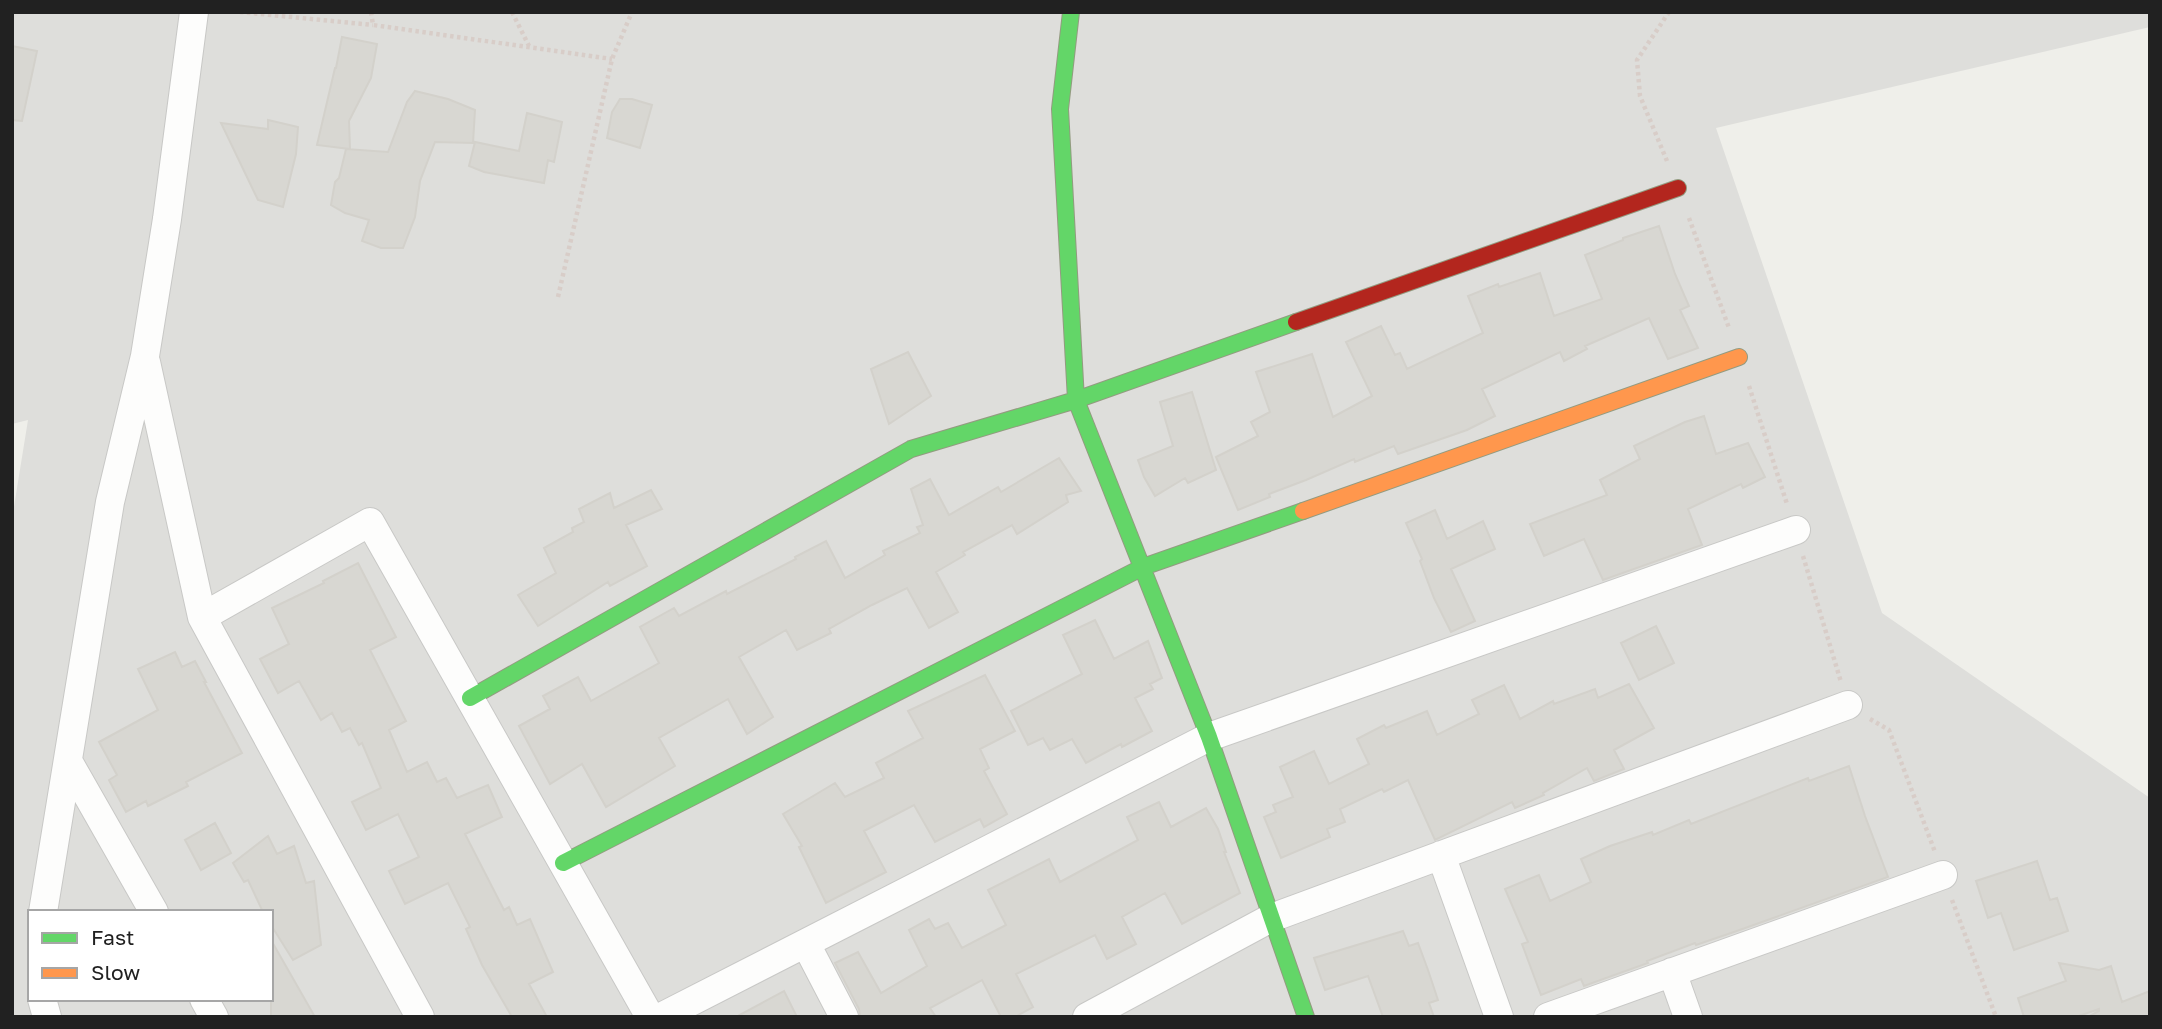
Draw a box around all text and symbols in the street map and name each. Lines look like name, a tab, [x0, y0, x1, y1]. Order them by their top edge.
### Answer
legend	[28, 910, 273, 1001]
text: Fast	[91, 924, 134, 950]
text: Slow	[91, 959, 140, 985]

